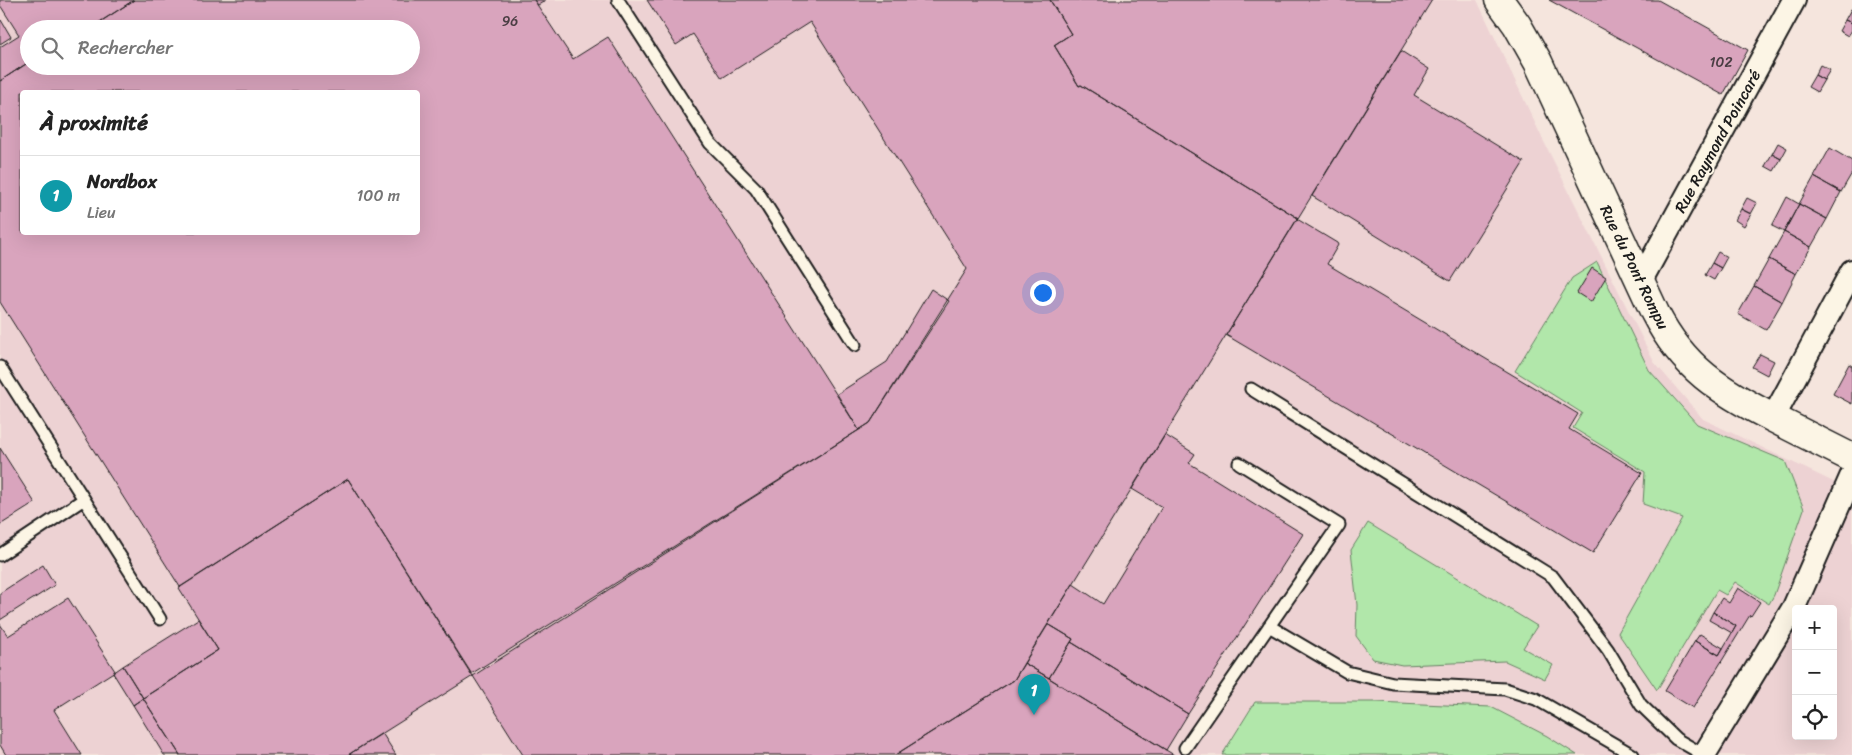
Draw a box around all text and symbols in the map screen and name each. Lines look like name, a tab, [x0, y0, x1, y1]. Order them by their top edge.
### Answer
house number: 96	[502, 9, 518, 34]
search box	[20, 20, 420, 75]
text: Rechercher	[78, 31, 173, 64]
icon: search	[38, 34, 66, 62]
house number: 102	[1710, 50, 1732, 75]
street label: Rue Raymond Poincaré	[1666, 64, 1769, 218]
text: À proximité	[40, 104, 148, 142]
text: Nordbox	[87, 165, 157, 198]
text: 1	[53, 181, 59, 210]
text: 100 m	[356, 181, 400, 210]
text: Lieu	[87, 198, 116, 227]
street label: Rue du Pont Rompu	[1592, 200, 1678, 335]
your location	[1030, 280, 1056, 306]
map controls	[1792, 605, 1837, 740]
button: +	[1792, 605, 1837, 650]
button: −	[1792, 650, 1837, 695]
pin: 1	[1018, 674, 1050, 715]
button: locate	[1792, 695, 1837, 740]

